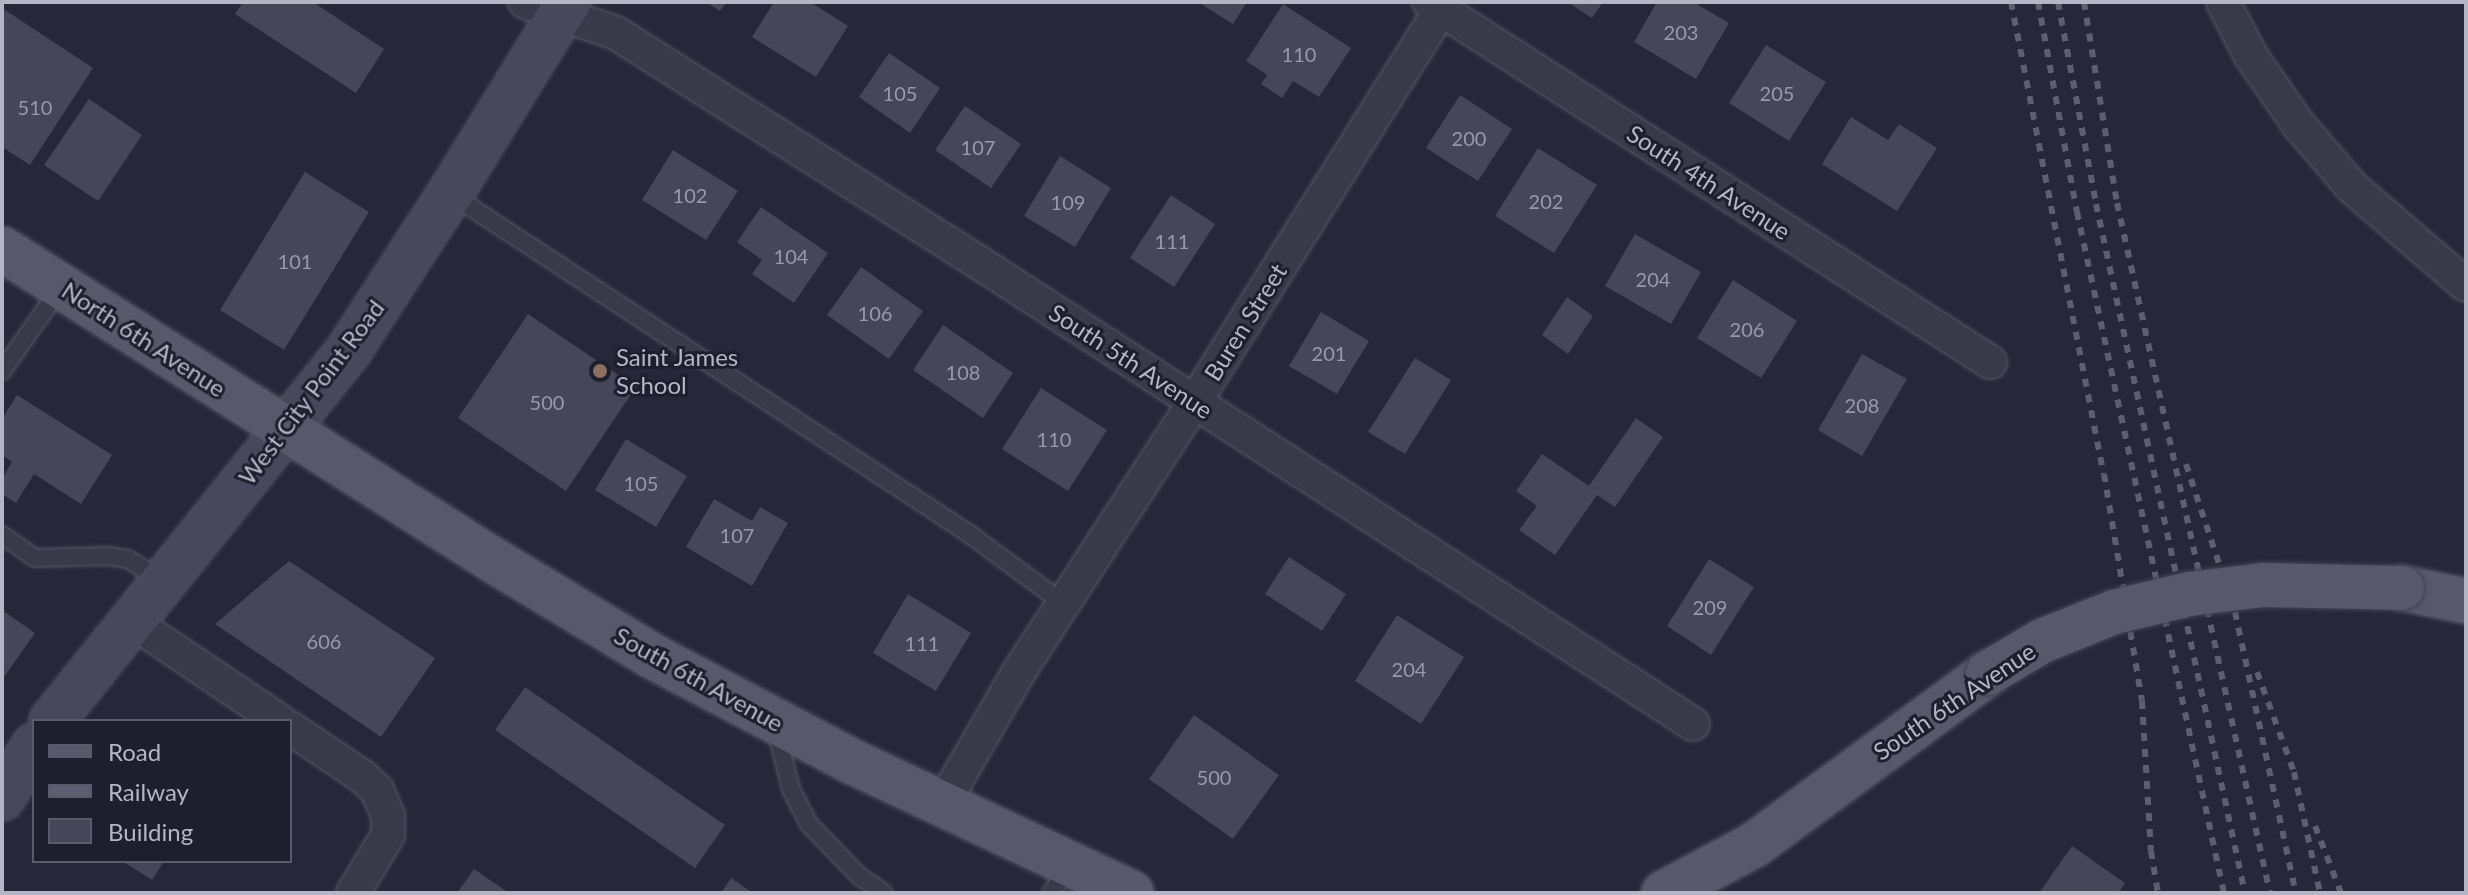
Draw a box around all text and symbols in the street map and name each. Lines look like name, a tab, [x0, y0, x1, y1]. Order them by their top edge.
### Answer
house number: 203	[1664, 20, 1698, 44]
house number: 110	[1282, 42, 1316, 66]
house number: 105	[883, 81, 917, 105]
house number: 205	[1760, 81, 1794, 105]
house number: 510	[18, 95, 52, 119]
street label: South 4th Avenue	[1622, 118, 1796, 246]
house number: 200	[1452, 126, 1486, 150]
house number: 107	[961, 135, 995, 159]
house number: 102	[673, 183, 707, 207]
house number: 202	[1529, 189, 1563, 213]
house number: 109	[1051, 190, 1085, 214]
house number: 111	[1155, 229, 1189, 253]
house number: 104	[774, 244, 808, 268]
house number: 101	[278, 249, 312, 273]
street label: Buren Street	[1198, 258, 1292, 386]
house number: 204	[1636, 267, 1670, 291]
street label: North 6th Avenue	[57, 275, 231, 403]
street label: West City Point Road	[232, 294, 390, 490]
street label: South 5th Avenue	[1044, 297, 1218, 425]
house number: 106	[858, 301, 892, 325]
house number: 206	[1730, 317, 1764, 341]
house number: 201	[1312, 341, 1346, 365]
place label: Saint James School	[616, 343, 739, 399]
house number: 108	[946, 360, 980, 384]
marker: Saint James School	[591, 362, 609, 380]
house number: 500	[530, 390, 564, 414]
house number: 208	[1845, 393, 1879, 417]
house number: 110	[1037, 427, 1071, 451]
house number: 105	[624, 471, 658, 495]
house number: 107	[720, 523, 754, 547]
house number: 209	[1693, 595, 1727, 619]
street label: South 6th Avenue	[609, 620, 789, 738]
house number: 606	[307, 629, 341, 653]
house number: 111	[905, 631, 939, 655]
street label: South 6th Avenue	[1867, 636, 2041, 766]
house number: 204	[1392, 657, 1426, 681]
legend	[32, 719, 292, 863]
text: Road	[108, 737, 161, 766]
house number: 500	[1197, 765, 1231, 789]
text: Railway	[108, 777, 189, 806]
text: Building	[108, 817, 193, 846]

